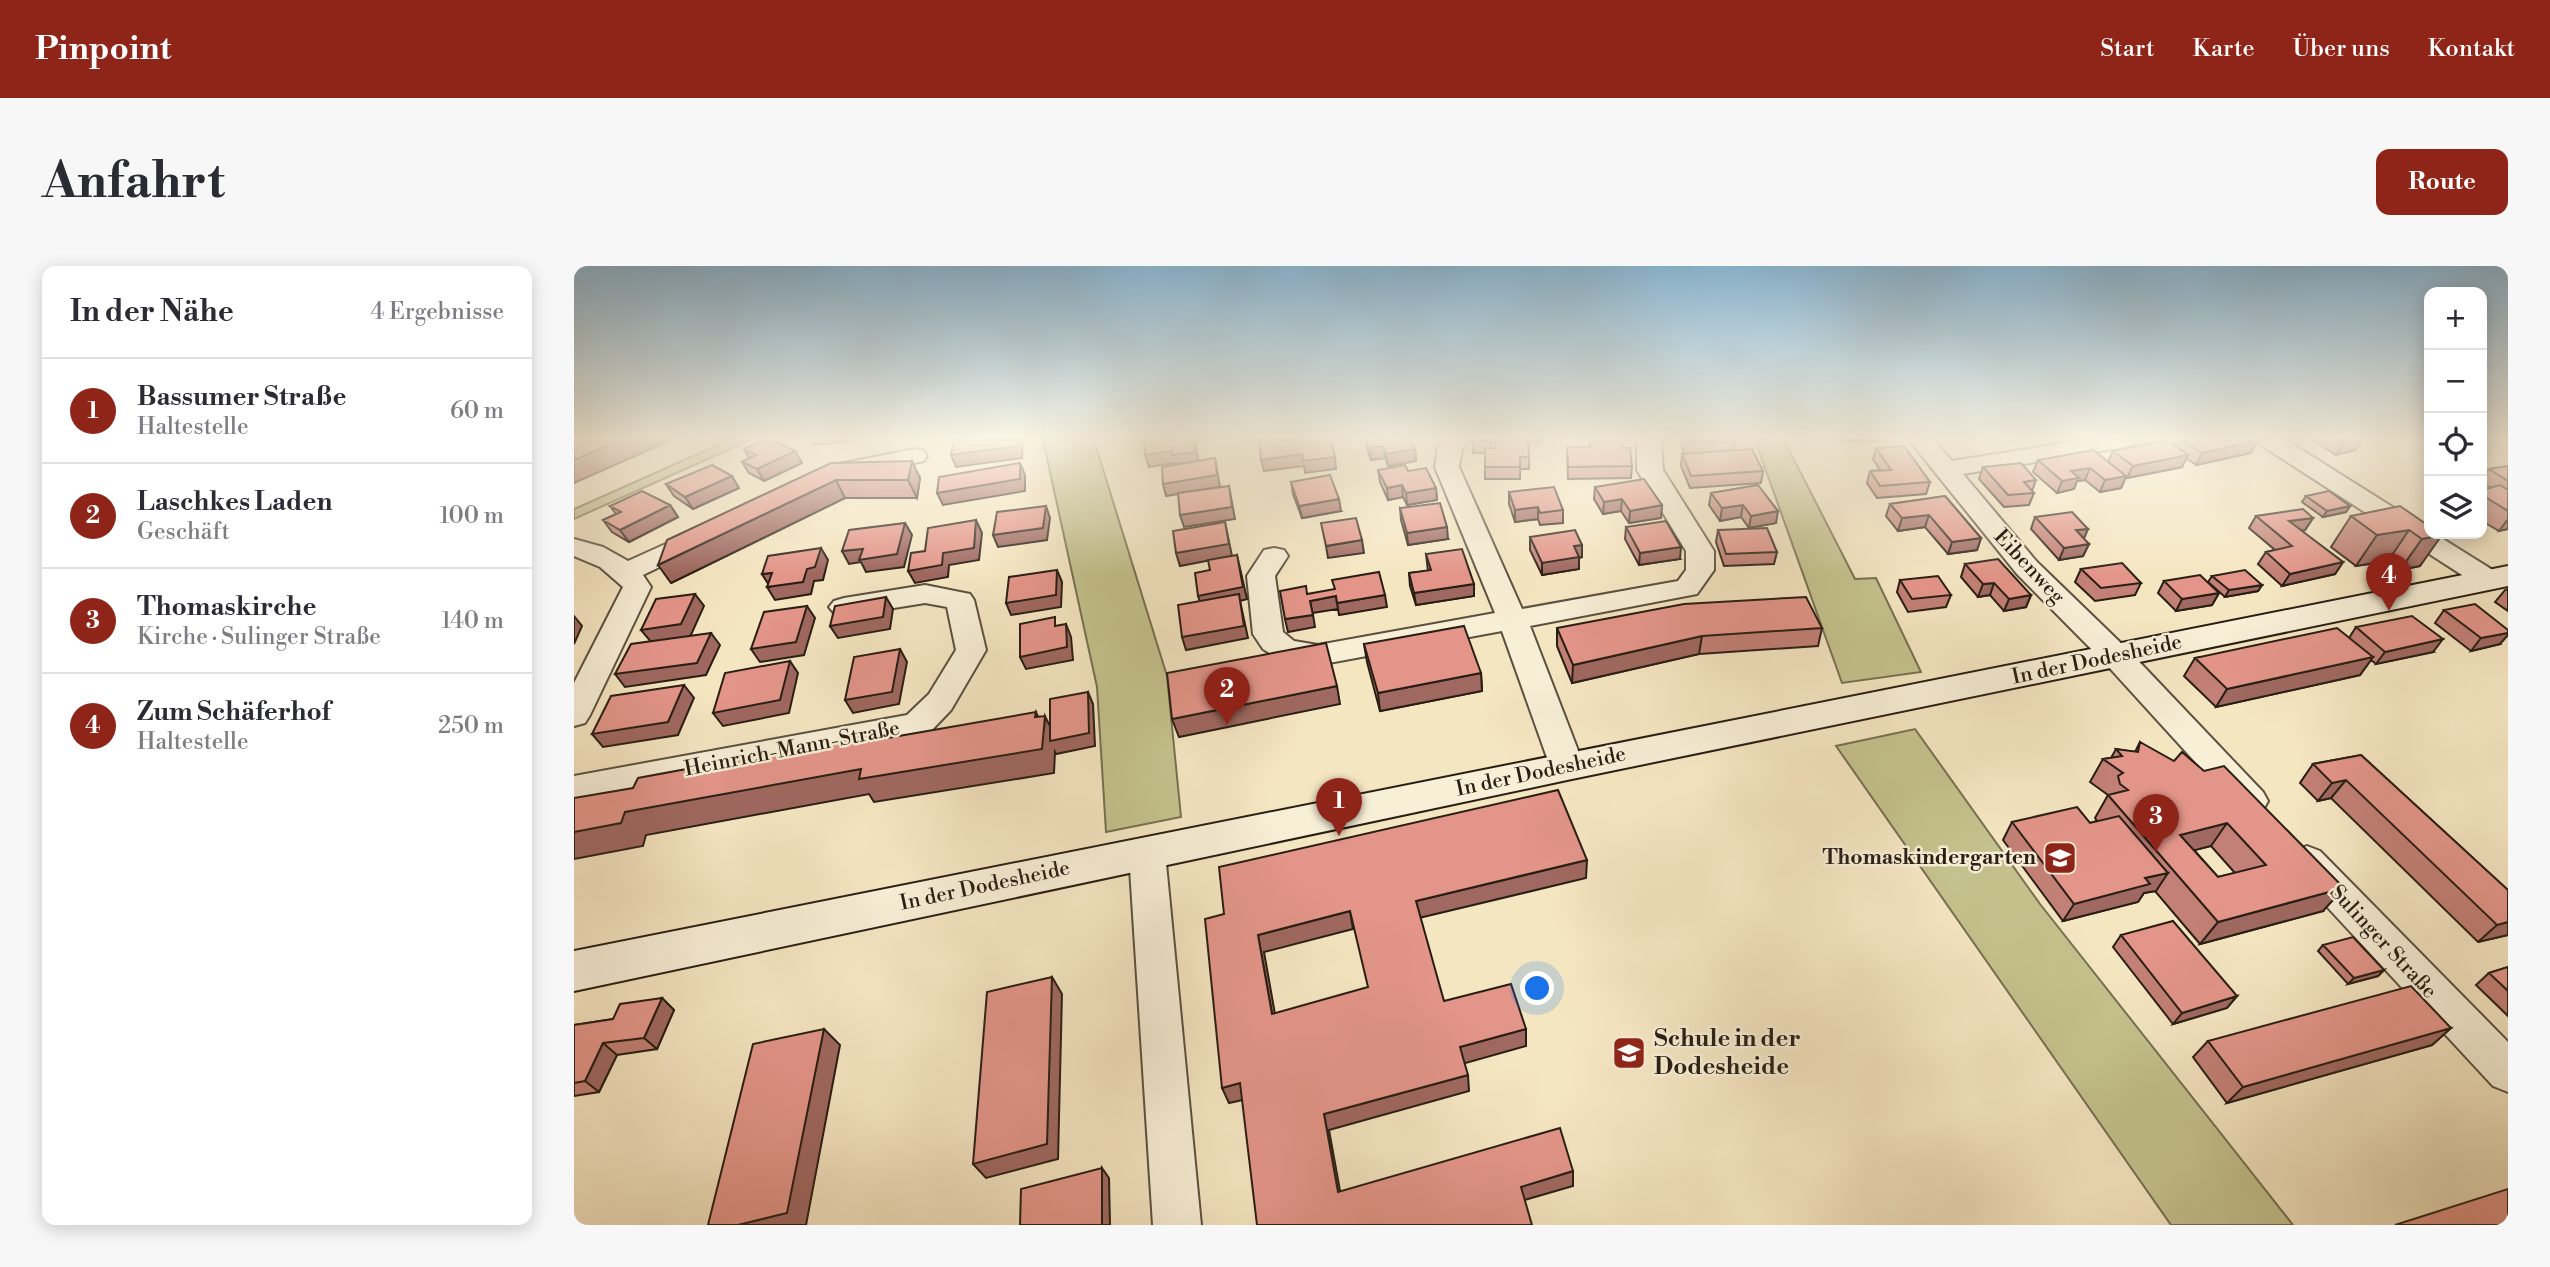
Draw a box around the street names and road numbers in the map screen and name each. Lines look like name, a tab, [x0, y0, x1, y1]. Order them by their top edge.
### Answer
street label: Eibenweg	[1988, 524, 2070, 610]
street label: In der Dodesheide	[2010, 629, 2184, 691]
street label: Heinrich-Mann-Straße	[682, 715, 902, 783]
street label: In der Dodesheide	[1454, 741, 1628, 803]
street label: In der Dodesheide	[898, 855, 1072, 917]
street label: Sulinger Straße	[2324, 880, 2442, 1004]

